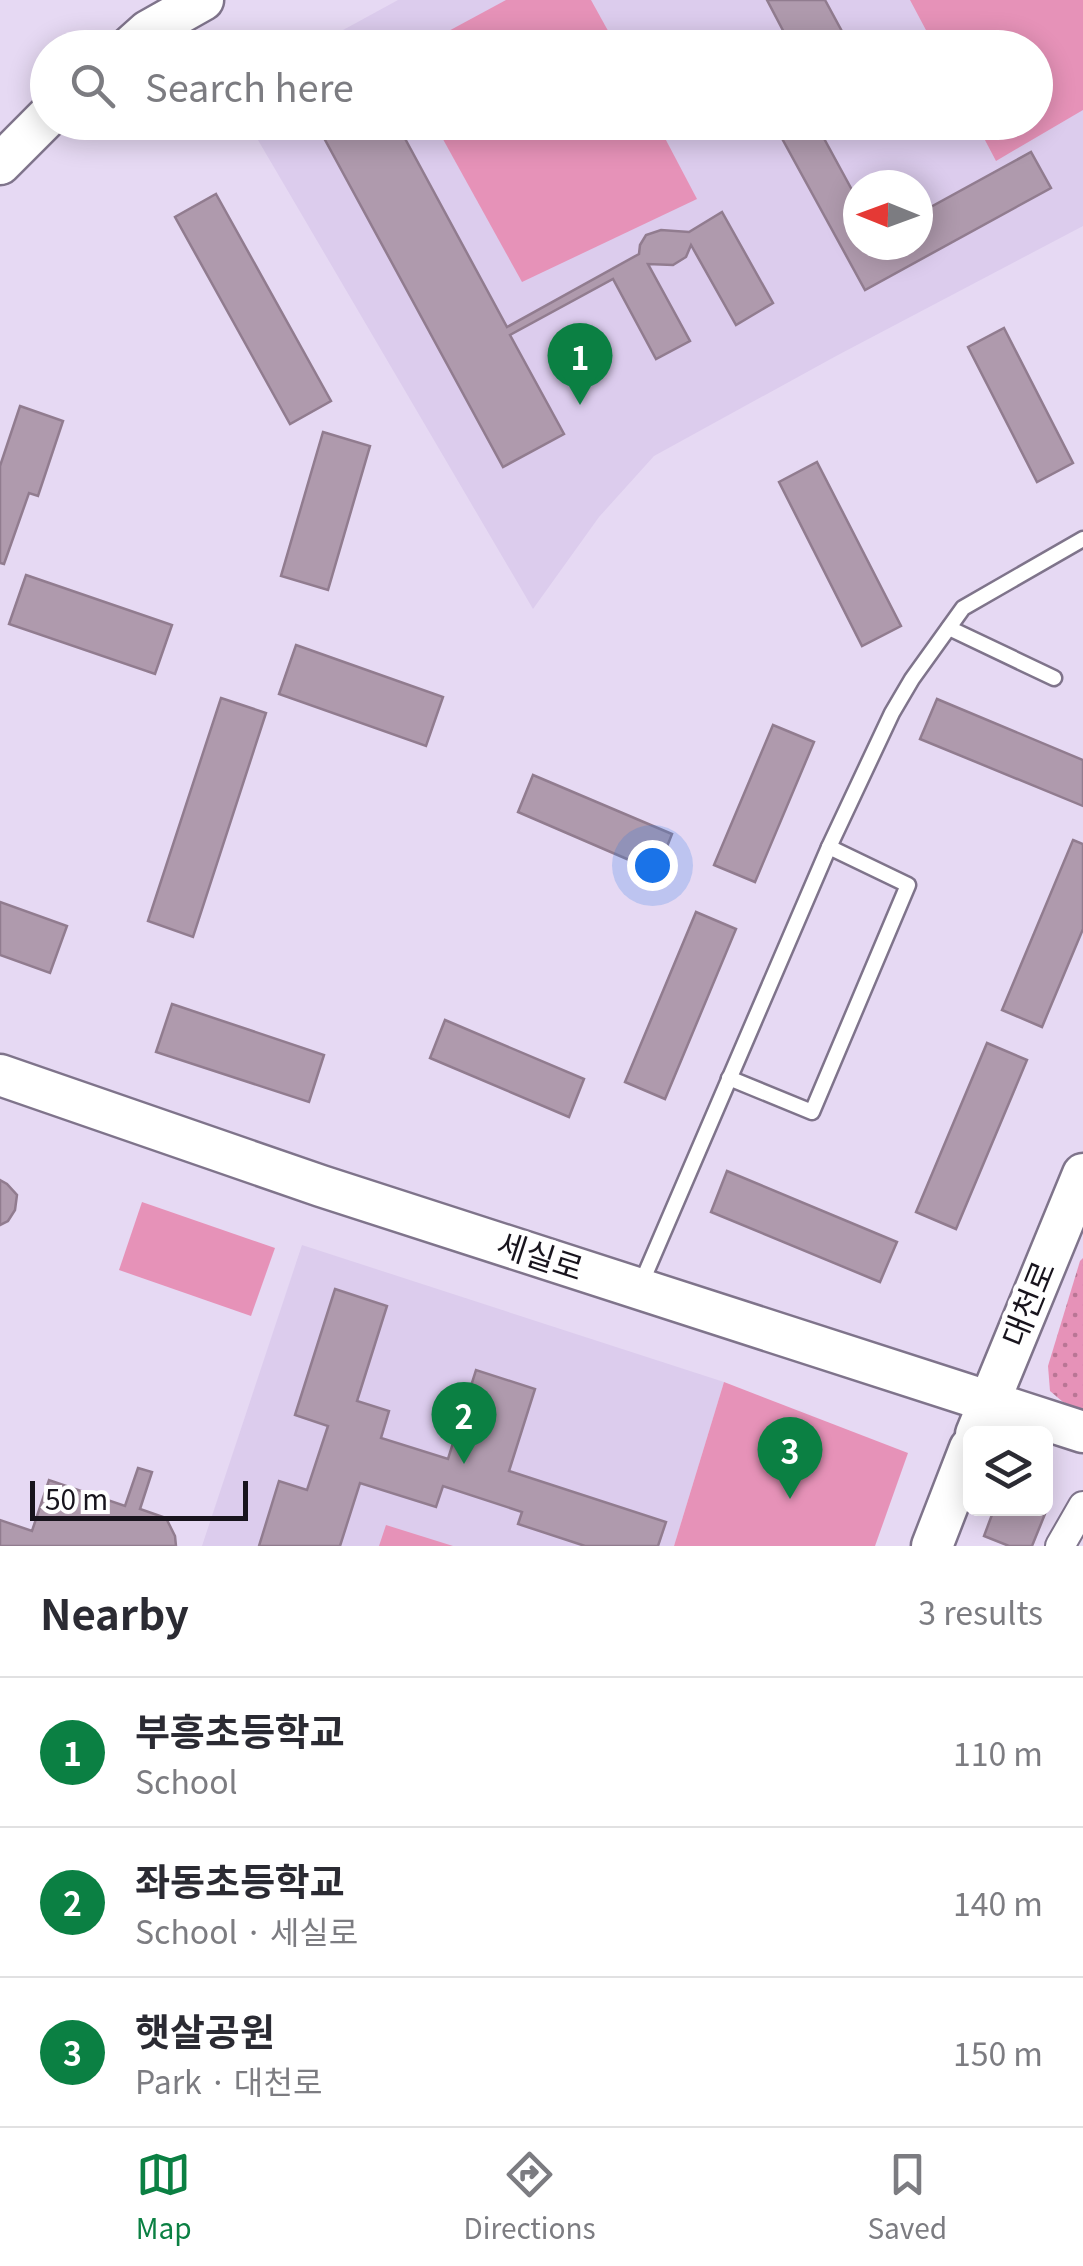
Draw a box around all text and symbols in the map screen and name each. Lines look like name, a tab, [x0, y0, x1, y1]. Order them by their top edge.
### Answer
search box	[30, 30, 1053, 140]
icon: search	[65, 58, 120, 113]
text: Search here	[145, 58, 354, 113]
north arrow	[843, 170, 933, 260]
pin: 1	[548, 322, 612, 405]
your location	[627, 840, 678, 891]
street label: 세실로	[492, 1219, 590, 1290]
street label: 대천로	[988, 1253, 1064, 1352]
pin: 2	[432, 1382, 496, 1464]
pin: 3	[758, 1416, 822, 1499]
map controls	[963, 1426, 1053, 1516]
button: layers	[963, 1426, 1053, 1516]
scale bar	[30, 1476, 248, 1520]
text: 50 m	[45, 1478, 108, 1518]
text: Nearby	[40, 1581, 189, 1642]
text: 3 results	[918, 1588, 1043, 1634]
text: 부흥초등학교	[135, 1702, 345, 1757]
text: 1	[63, 1729, 82, 1775]
text: 110 m	[953, 1729, 1043, 1775]
text: School	[135, 1757, 238, 1803]
text: 좌동초등학교	[135, 1852, 345, 1907]
text: 2	[63, 1879, 82, 1925]
text: 140 m	[953, 1879, 1043, 1925]
text: School · 세실로	[135, 1907, 358, 1953]
text: 햇살공원	[135, 2002, 275, 2057]
text: 3	[63, 2029, 82, 2075]
text: 150 m	[953, 2029, 1043, 2075]
text: Park · 대천로	[135, 2057, 322, 2103]
tab: Map	[136, 2147, 192, 2247]
tab: Directions	[463, 2147, 596, 2247]
tab: Saved	[867, 2147, 947, 2247]

